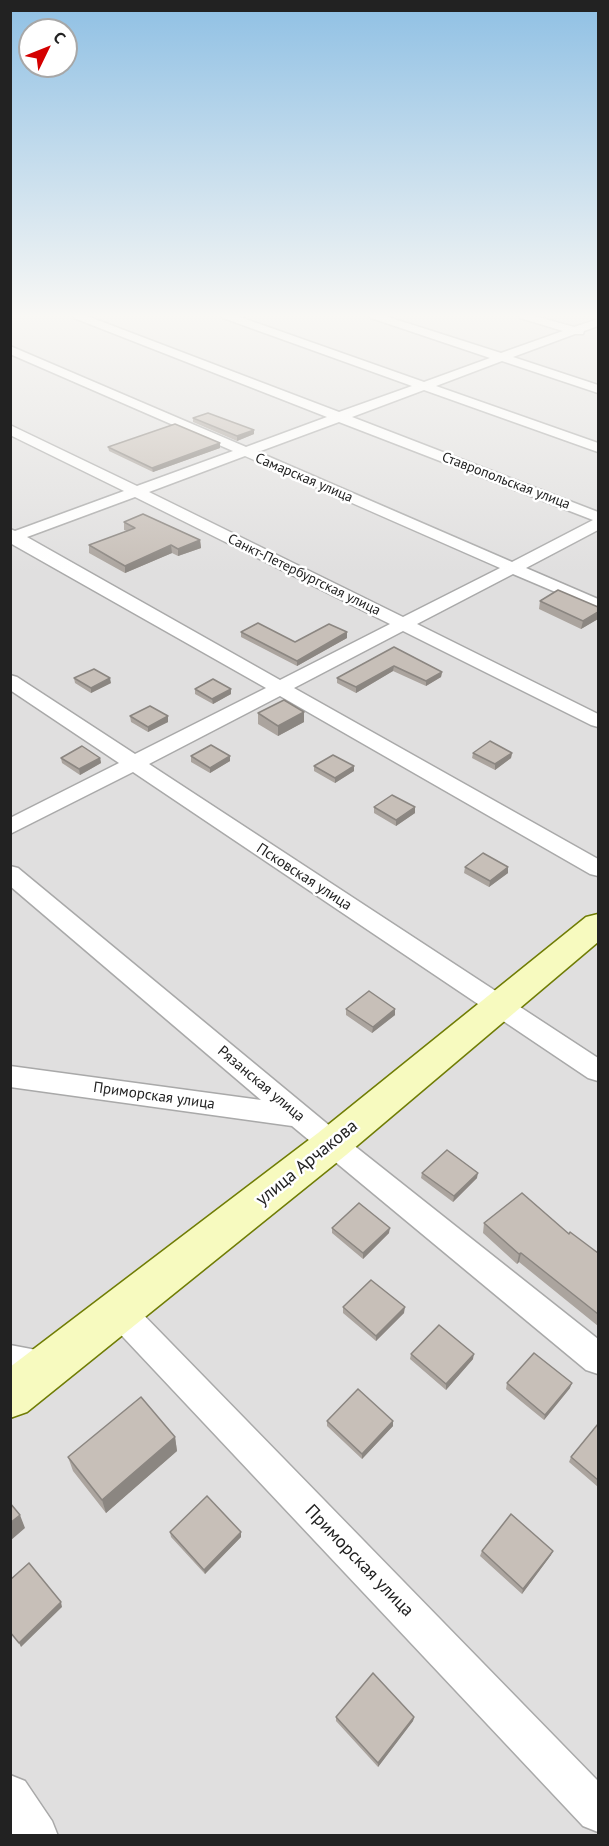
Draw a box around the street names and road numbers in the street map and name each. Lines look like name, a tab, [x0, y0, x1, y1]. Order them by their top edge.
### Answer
street label: Ставропольская улица	[440, 449, 572, 513]
street label: Самарская улица	[253, 450, 355, 506]
street label: Санкт-Петербургская улица	[225, 531, 383, 619]
street label: Псковская улица	[253, 840, 355, 914]
street label: Рязанская улица	[214, 1042, 308, 1126]
street label: Приморская улица	[92, 1079, 216, 1113]
street label: улица Арчакова	[252, 1115, 362, 1211]
street label: Приморская улица	[300, 1501, 418, 1621]

